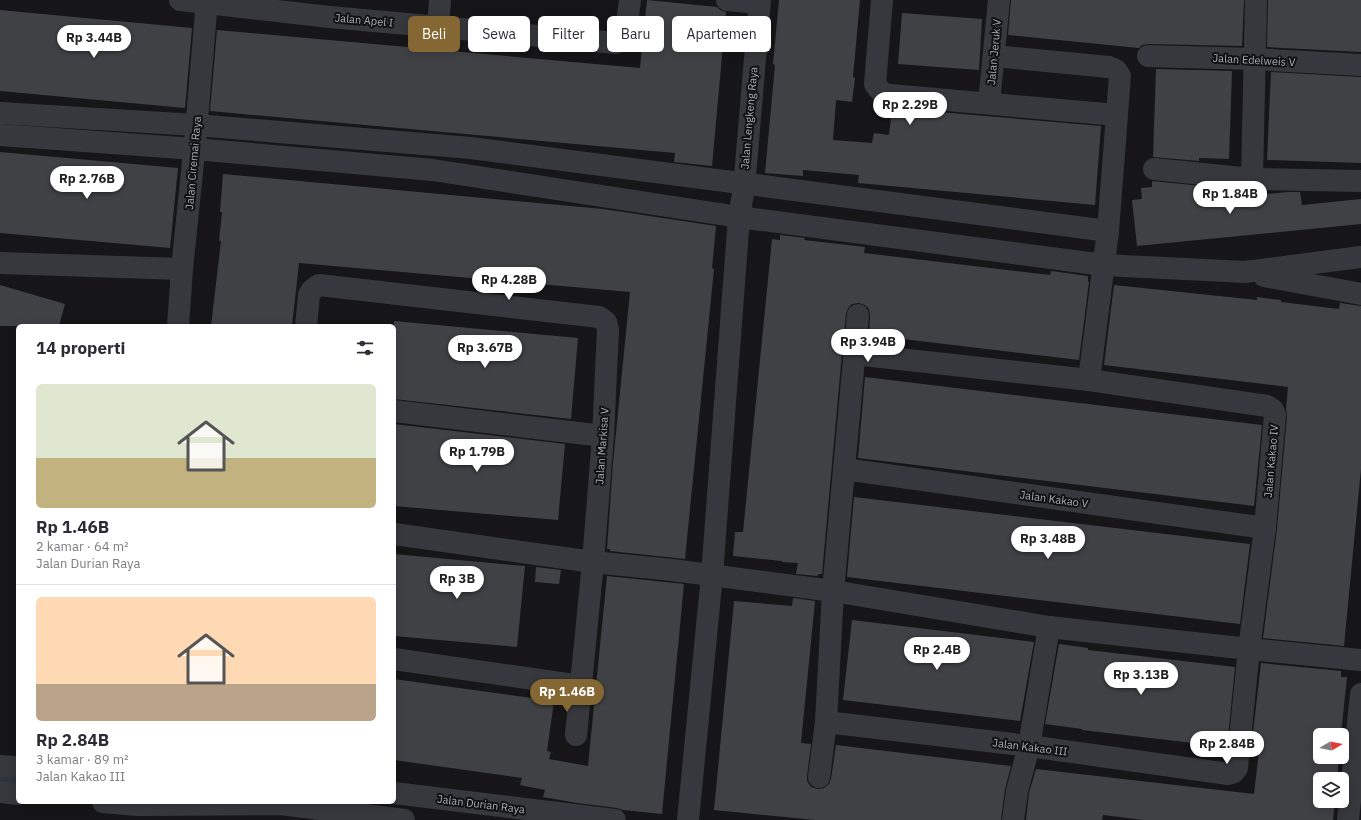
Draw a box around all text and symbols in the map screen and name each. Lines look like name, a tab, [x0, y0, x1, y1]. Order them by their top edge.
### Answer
street label: Jalan Apel I	[334, 10, 394, 30]
chip: Beli	[408, 16, 460, 52]
chip: Sewa	[468, 16, 530, 52]
chip: Filter	[538, 16, 599, 52]
chip: Baru	[607, 16, 664, 52]
chip: Apartemen	[672, 16, 771, 52]
street label: Jalan Jeruk V	[984, 18, 1004, 86]
pin: Rp 3.44B	[53, 25, 135, 59]
text: Rp 3.44B	[66, 29, 122, 46]
street label: Jalan Edelweis V	[1212, 51, 1296, 69]
street label: Jalan Lengkeng Raya	[738, 66, 760, 170]
pin: Rp 2.29B	[869, 92, 951, 126]
text: Rp 2.29B	[882, 96, 938, 113]
street label: Jalan Ciremai Raya	[182, 116, 204, 210]
pin: Rp 2.76B	[46, 166, 128, 200]
text: Rp 2.76B	[59, 170, 115, 187]
pin: Rp 1.84B	[1189, 181, 1271, 215]
text: Rp 1.84B	[1202, 185, 1258, 202]
pin: Rp 4.28B	[468, 267, 550, 301]
text: Rp 4.28B	[481, 271, 537, 288]
pin: Rp 3.94B	[827, 329, 909, 363]
text: Rp 3.94B	[840, 333, 896, 350]
pin: Rp 3.67B	[444, 335, 526, 369]
text: 14 properti	[36, 337, 125, 359]
icon: filters	[354, 337, 376, 359]
text: Rp 3.67B	[457, 339, 513, 356]
street label: Jalan Markisa V	[592, 407, 612, 485]
icon: home	[170, 410, 242, 482]
street label: Jalan Kakao IV	[1261, 424, 1281, 498]
pin: Rp 1.79B	[436, 439, 518, 473]
text: Rp 1.79B	[449, 443, 505, 460]
street label: Jalan Kakao V	[1019, 487, 1089, 511]
text: Rp 1.46B	[36, 516, 109, 538]
pin: Rp 3.48B	[1007, 526, 1089, 560]
text: Rp 3.48B	[1020, 530, 1076, 547]
text: 2 kamar · 64 m²	[36, 538, 129, 555]
text: Jalan Durian Raya	[36, 555, 140, 572]
pin: Rp 3B	[429, 566, 485, 600]
text: Rp 3B	[439, 570, 475, 587]
icon: home	[170, 623, 242, 695]
pin: Rp 2.4B	[900, 637, 974, 671]
text: Rp 2.4B	[913, 641, 961, 658]
pin: Rp 3.13B	[1100, 662, 1182, 696]
text: Rp 3.13B	[1113, 666, 1169, 683]
pin: Rp 1.46B	[526, 679, 608, 713]
text: Rp 1.46B	[539, 683, 595, 700]
north arrow	[1313, 728, 1349, 764]
map controls	[1313, 728, 1349, 808]
text: Rp 2.84B	[36, 729, 109, 751]
pin: Rp 2.84B	[1186, 731, 1268, 765]
street label: Jalan Kakao III	[992, 735, 1068, 759]
text: Rp 2.84B	[1199, 735, 1255, 752]
text: 3 kamar · 89 m²	[36, 751, 129, 768]
text: Jalan Kakao III	[36, 768, 125, 785]
button: layers	[1313, 772, 1349, 808]
street label: Jalan Durian Raya	[436, 792, 526, 816]

